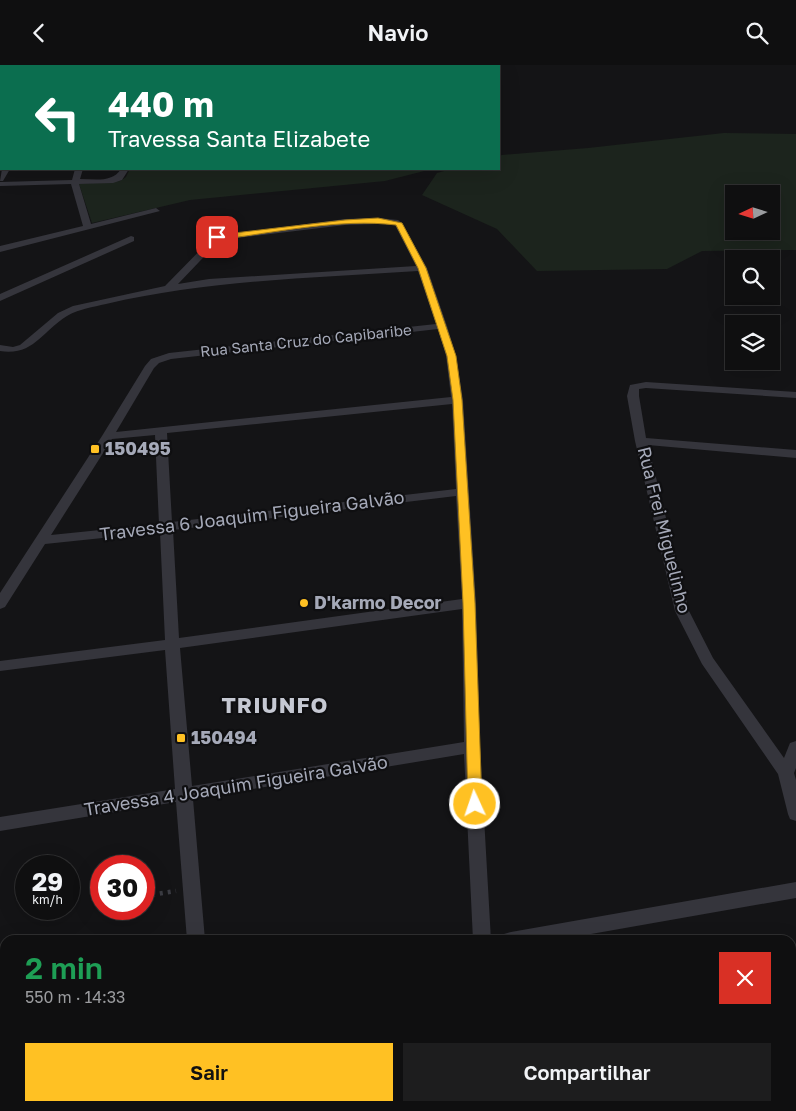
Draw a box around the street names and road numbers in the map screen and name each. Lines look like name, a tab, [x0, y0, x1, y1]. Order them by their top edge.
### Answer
street label: Rua Santa Cruz do Capibaribe	[199, 320, 413, 360]
street label: Rua Frei Miguelinho	[634, 444, 696, 615]
street label: Travessa 6 Joaquim Figueira Galvão	[98, 485, 406, 545]
street label: Travessa 4 Joaquim Figueira Galvão	[83, 750, 389, 820]

